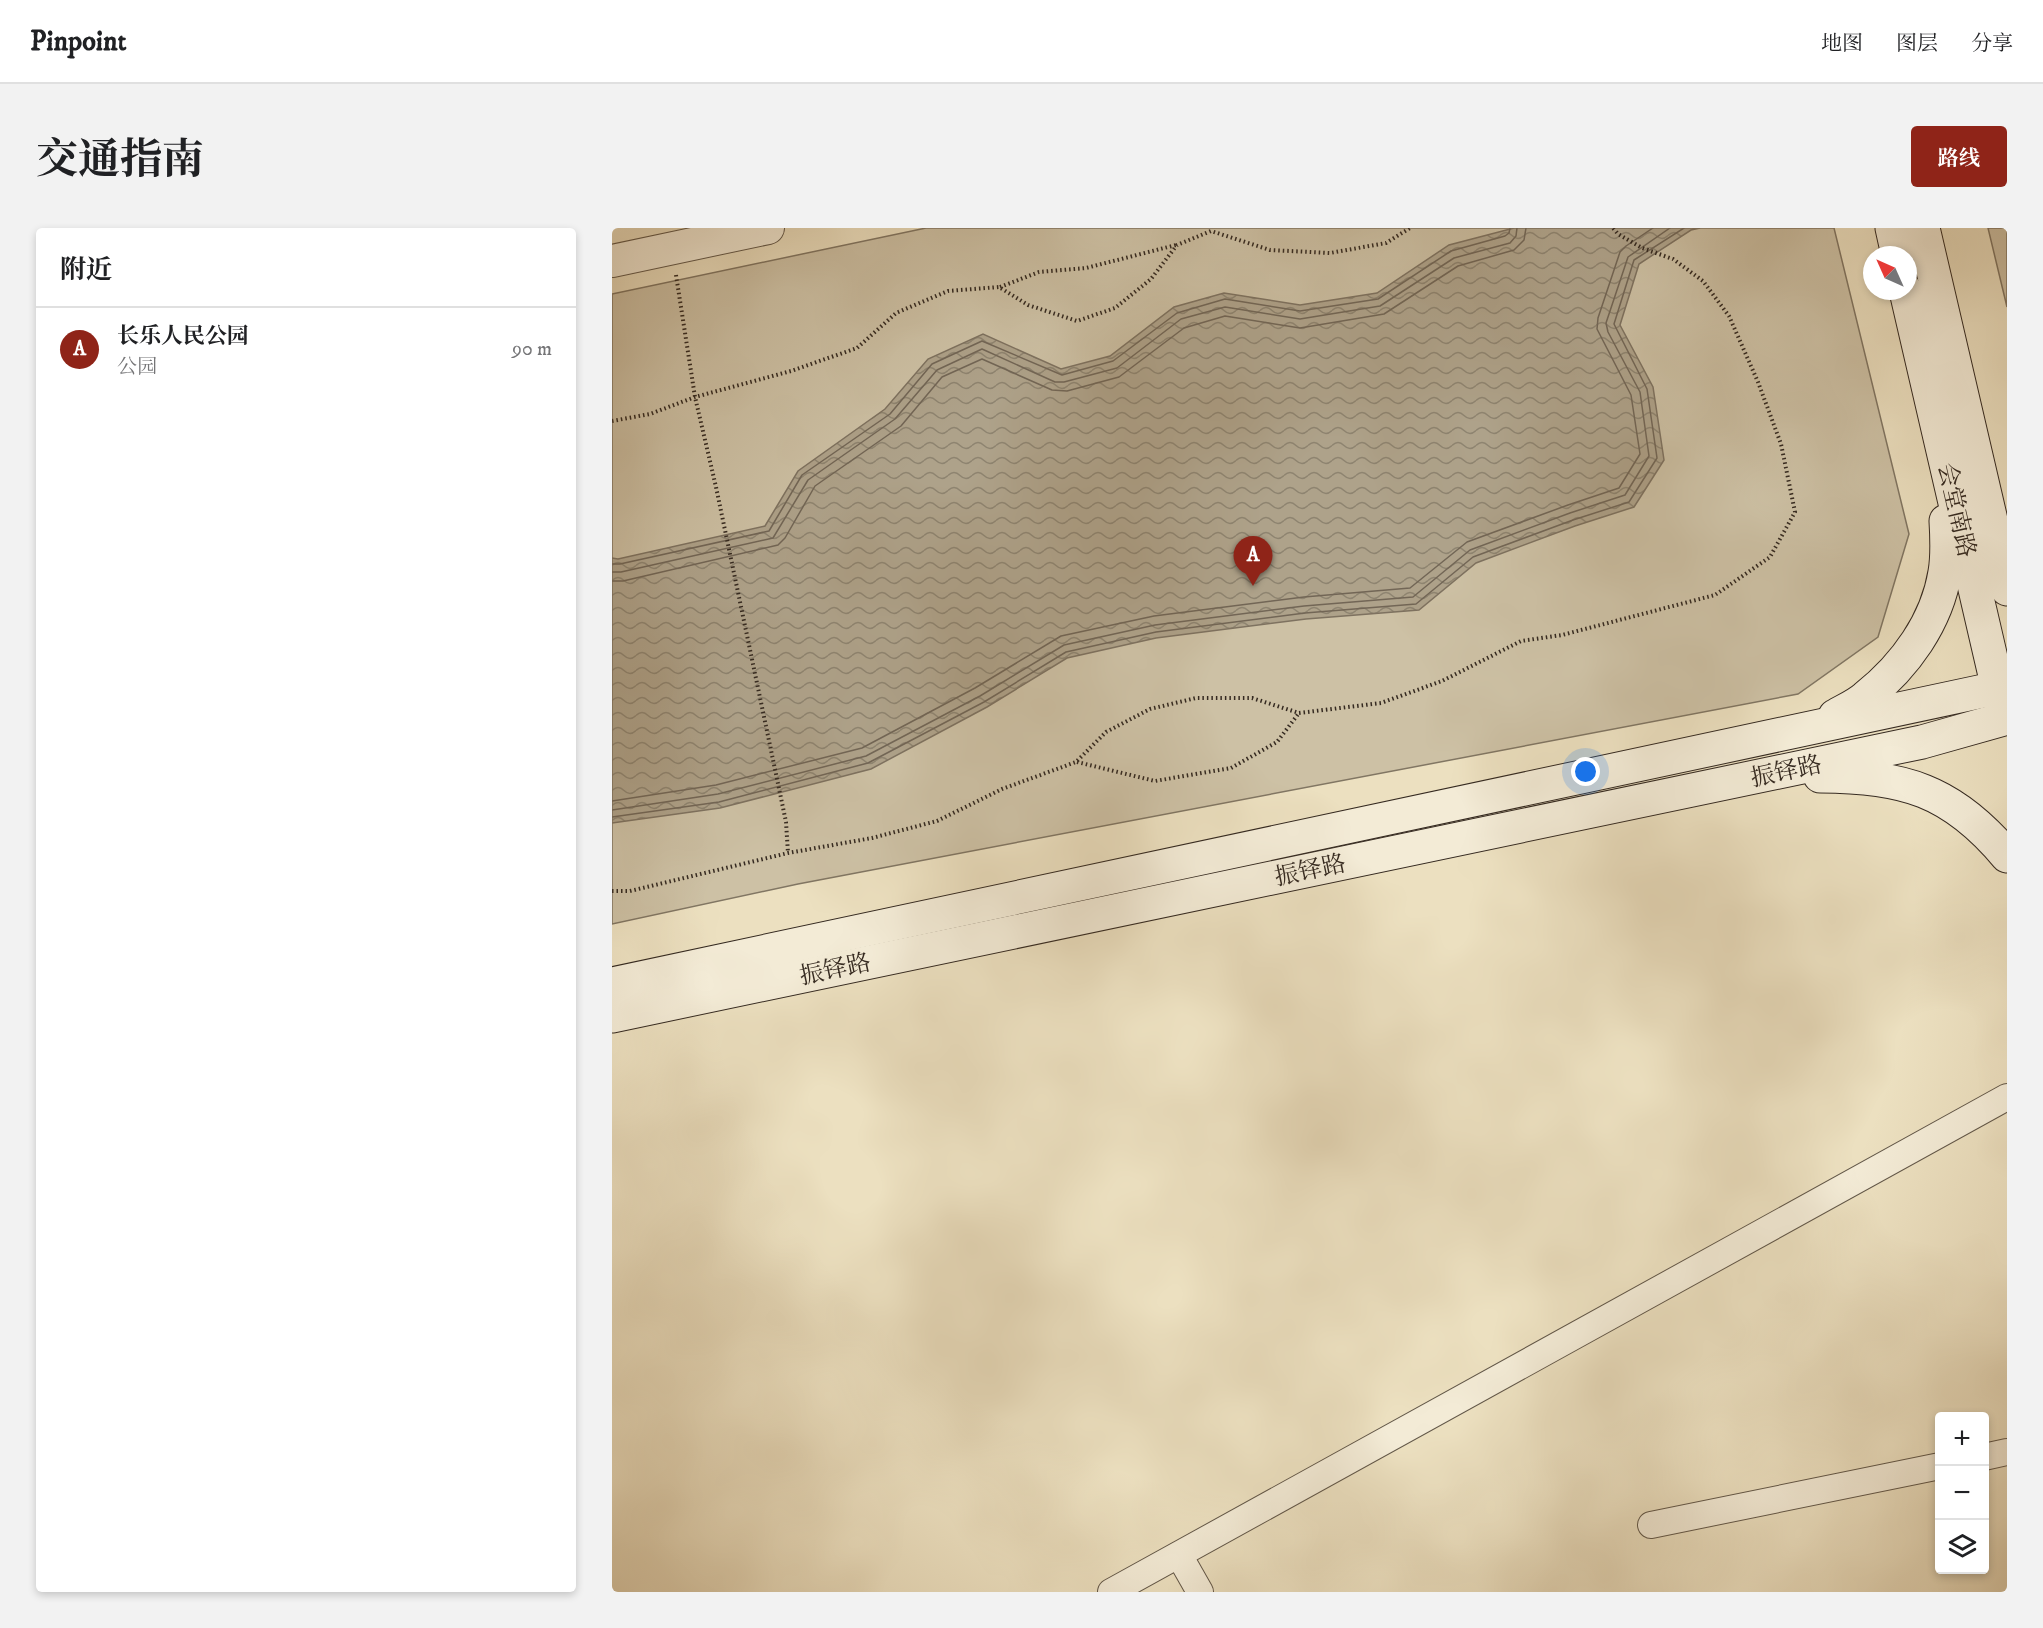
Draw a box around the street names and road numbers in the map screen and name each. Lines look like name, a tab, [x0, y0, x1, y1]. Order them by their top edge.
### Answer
street label: 会堂南路	[1931, 460, 1981, 560]
street label: 振铎路	[1748, 750, 1825, 794]
street label: 振铎路	[1272, 849, 1349, 893]
street label: 振铎路	[797, 948, 874, 992]

